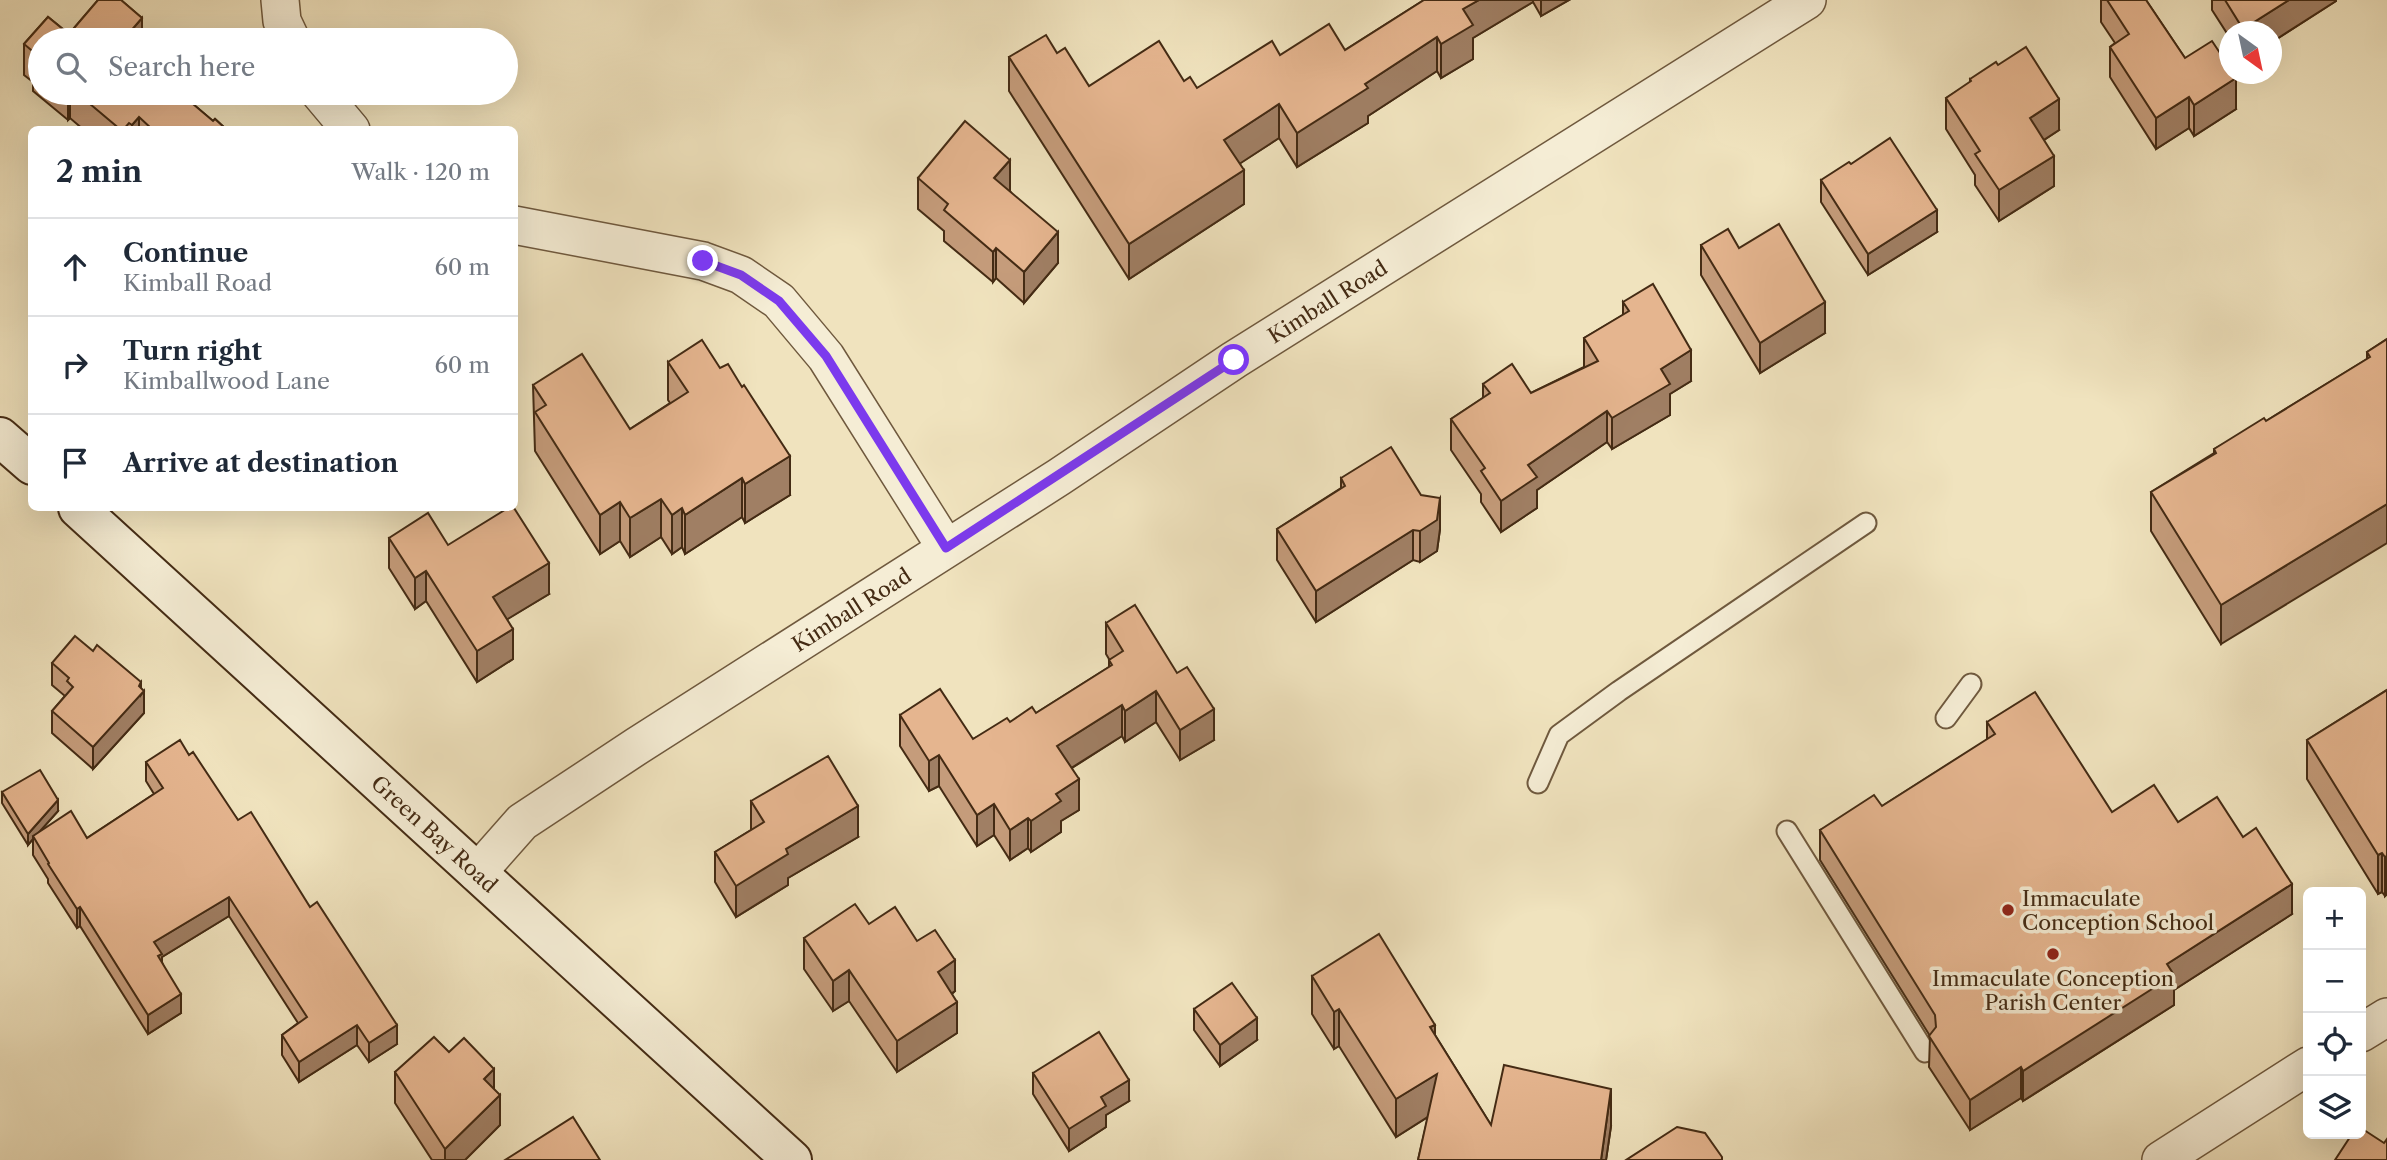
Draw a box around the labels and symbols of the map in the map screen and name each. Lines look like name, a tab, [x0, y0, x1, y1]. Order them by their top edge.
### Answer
north arrow	[2219, 21, 2282, 84]
route end	[687, 245, 718, 276]
street label: Kimball Road	[1263, 254, 1392, 348]
route start	[1218, 344, 1249, 375]
street label: Kimball Road	[787, 562, 916, 657]
street label: Green Bay Road	[367, 770, 503, 898]
place label: Immaculate Conception School	[2022, 886, 2214, 935]
marker: Immaculate Conception School	[2000, 902, 2016, 918]
marker: Immaculate Conception Parish Center	[2045, 946, 2061, 962]
place label: Immaculate Conception Parish Center	[1932, 966, 2174, 1015]

